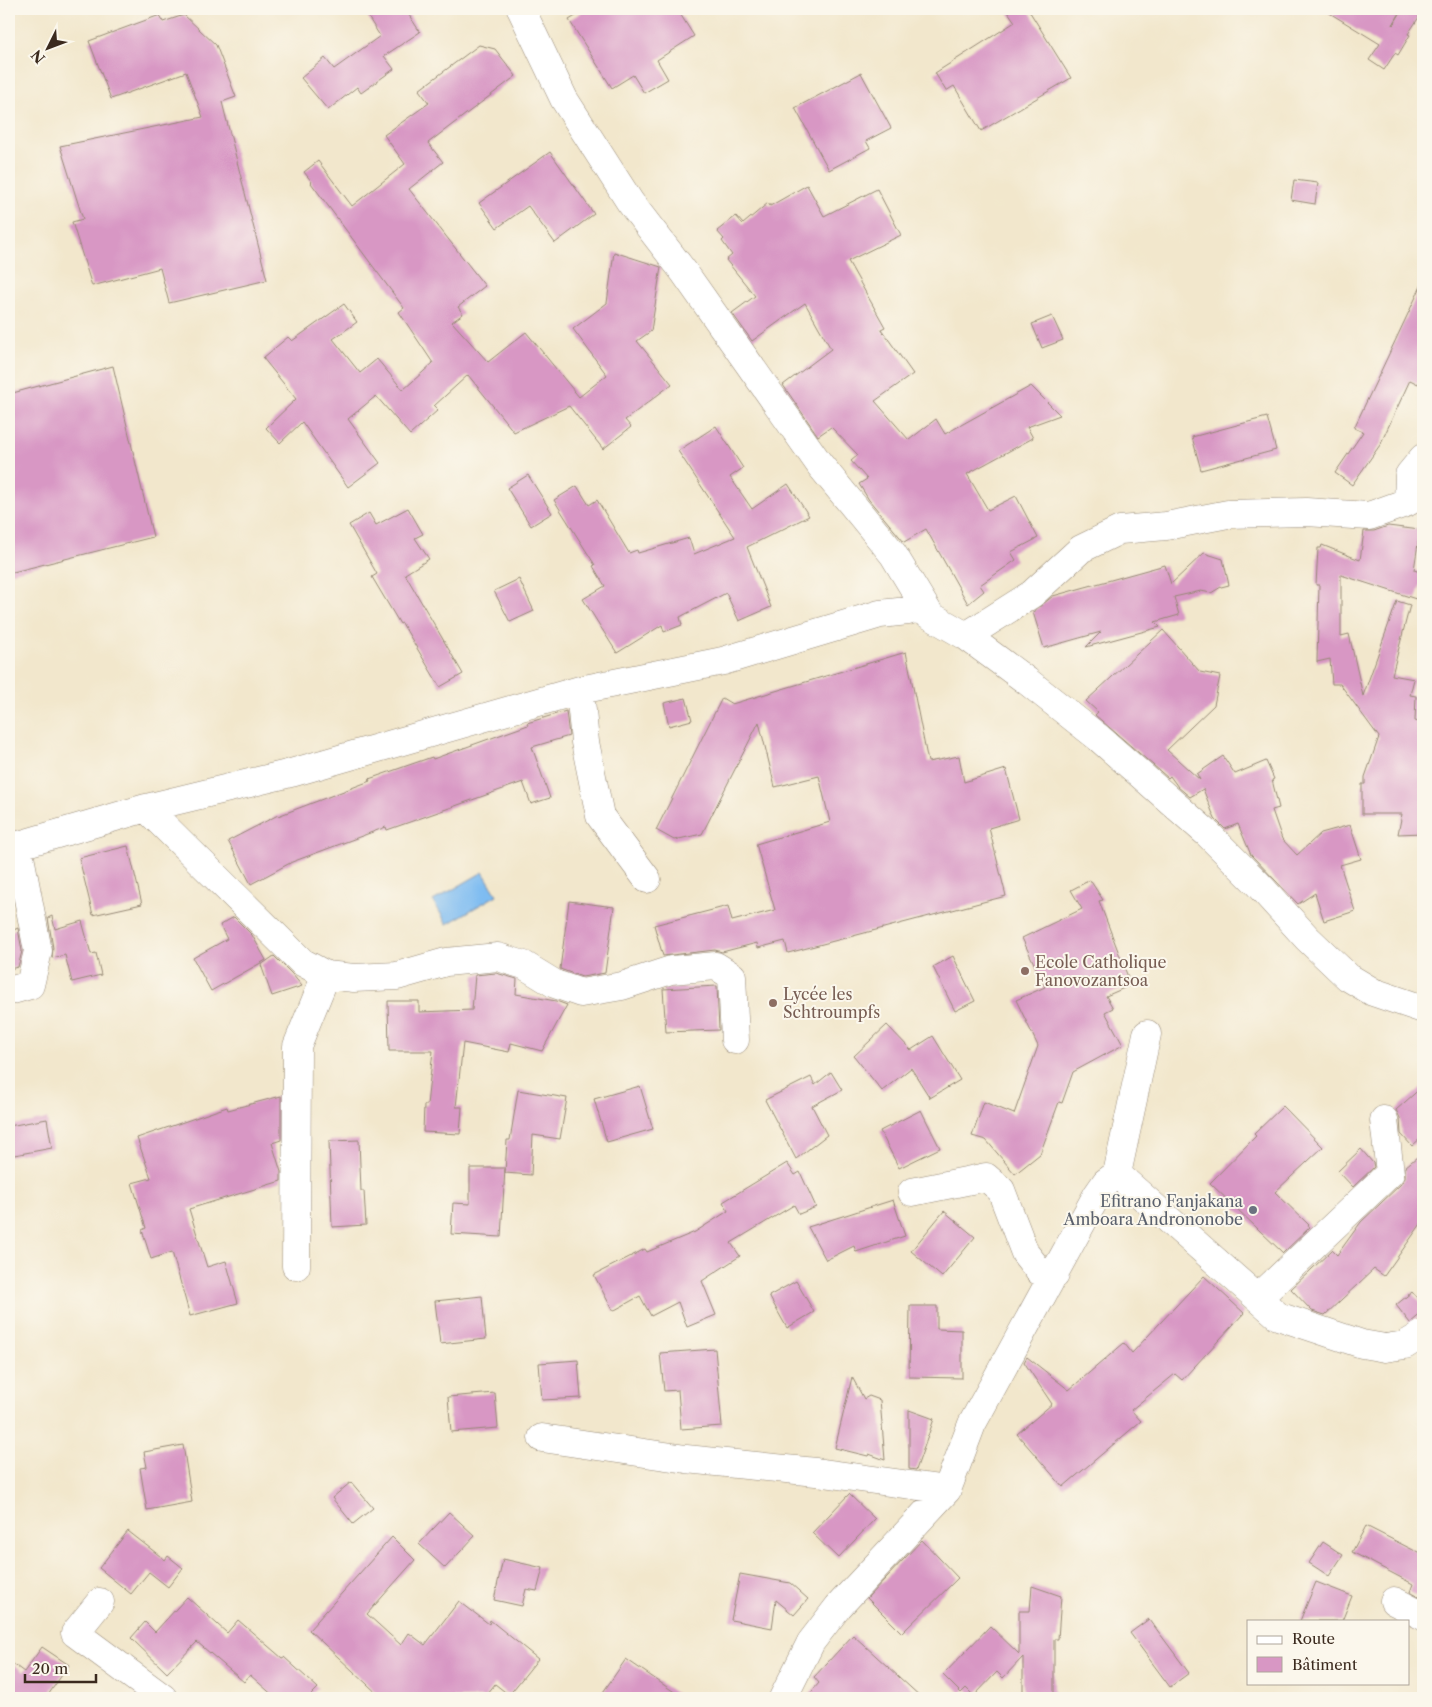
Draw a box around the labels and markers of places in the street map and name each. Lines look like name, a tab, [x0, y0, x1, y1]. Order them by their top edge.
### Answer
place label: Ecole Catholique Fanovozantsoa	[1035, 952, 1167, 990]
marker: Ecole Catholique Fanovozantsoa	[1019, 965, 1031, 977]
place label: Lycée les Schtroumpfs	[783, 984, 880, 1022]
marker: Lycée les Schtroumpfs	[767, 997, 779, 1009]
place label: Efitrano Fanjakana Amboara Andrononobe	[1063, 1191, 1244, 1229]
marker: Efitrano Fanjakana Amboara Andrononobe	[1247, 1204, 1259, 1216]

